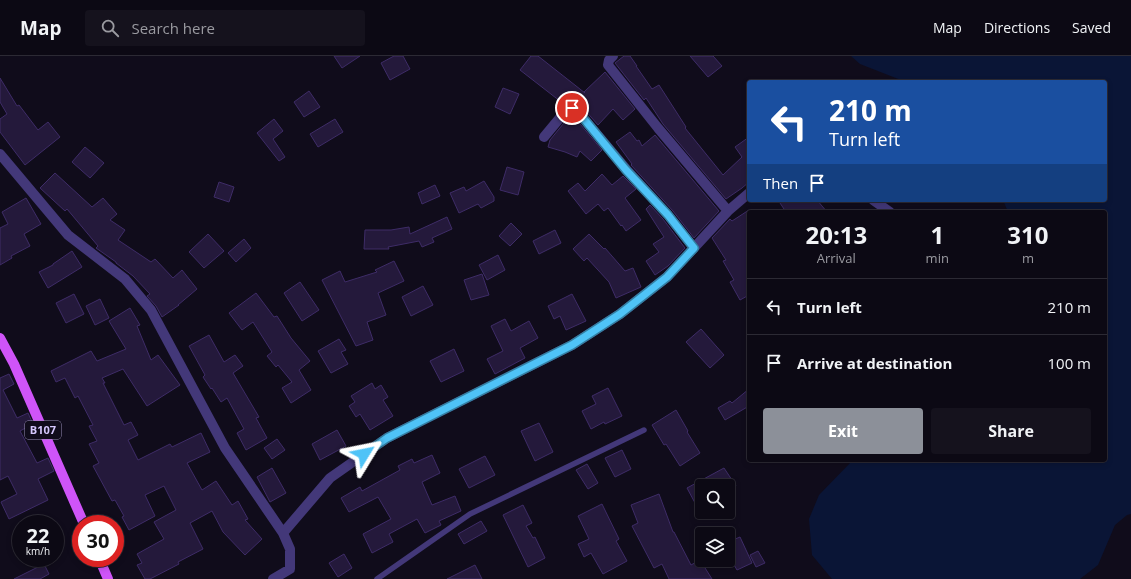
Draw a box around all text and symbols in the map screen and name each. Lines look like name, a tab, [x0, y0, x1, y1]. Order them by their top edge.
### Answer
search box	[85, 10, 365, 46]
text: Map	[20, 15, 61, 41]
icon: search	[99, 17, 121, 39]
text: Search here	[131, 18, 215, 38]
text: Map	[933, 18, 962, 37]
text: Directions	[984, 18, 1050, 37]
text: Saved	[1072, 18, 1111, 37]
pin	[555, 91, 589, 125]
text: 210 m	[829, 91, 912, 129]
icon: left	[763, 96, 815, 148]
icon: arrive	[561, 97, 583, 119]
text: Turn left	[829, 127, 900, 151]
icon: arrive	[806, 172, 828, 194]
text: Then	[763, 173, 798, 193]
text: 20:13	[805, 218, 867, 251]
text: 1	[930, 218, 944, 251]
text: 310	[1007, 218, 1049, 251]
text: Arrival	[817, 249, 856, 267]
text: min	[926, 249, 949, 267]
text: m	[1022, 249, 1034, 267]
icon: left	[763, 296, 785, 318]
text: Turn left	[797, 297, 862, 317]
text: 210 m	[1047, 297, 1091, 317]
icon: arrive	[763, 352, 785, 374]
text: Arrive at destination	[797, 353, 952, 373]
text: 100 m	[1047, 353, 1091, 373]
button: Exit	[763, 408, 923, 454]
button: Share	[931, 408, 1091, 454]
road number: B107	[25, 421, 61, 439]
position arrow	[343, 433, 385, 475]
map controls	[695, 479, 735, 567]
button: search	[695, 479, 735, 519]
speed limit sign: 30	[72, 515, 124, 567]
text: 22	[27, 522, 49, 549]
button: layers	[695, 527, 735, 567]
text: km/h	[26, 544, 50, 558]

